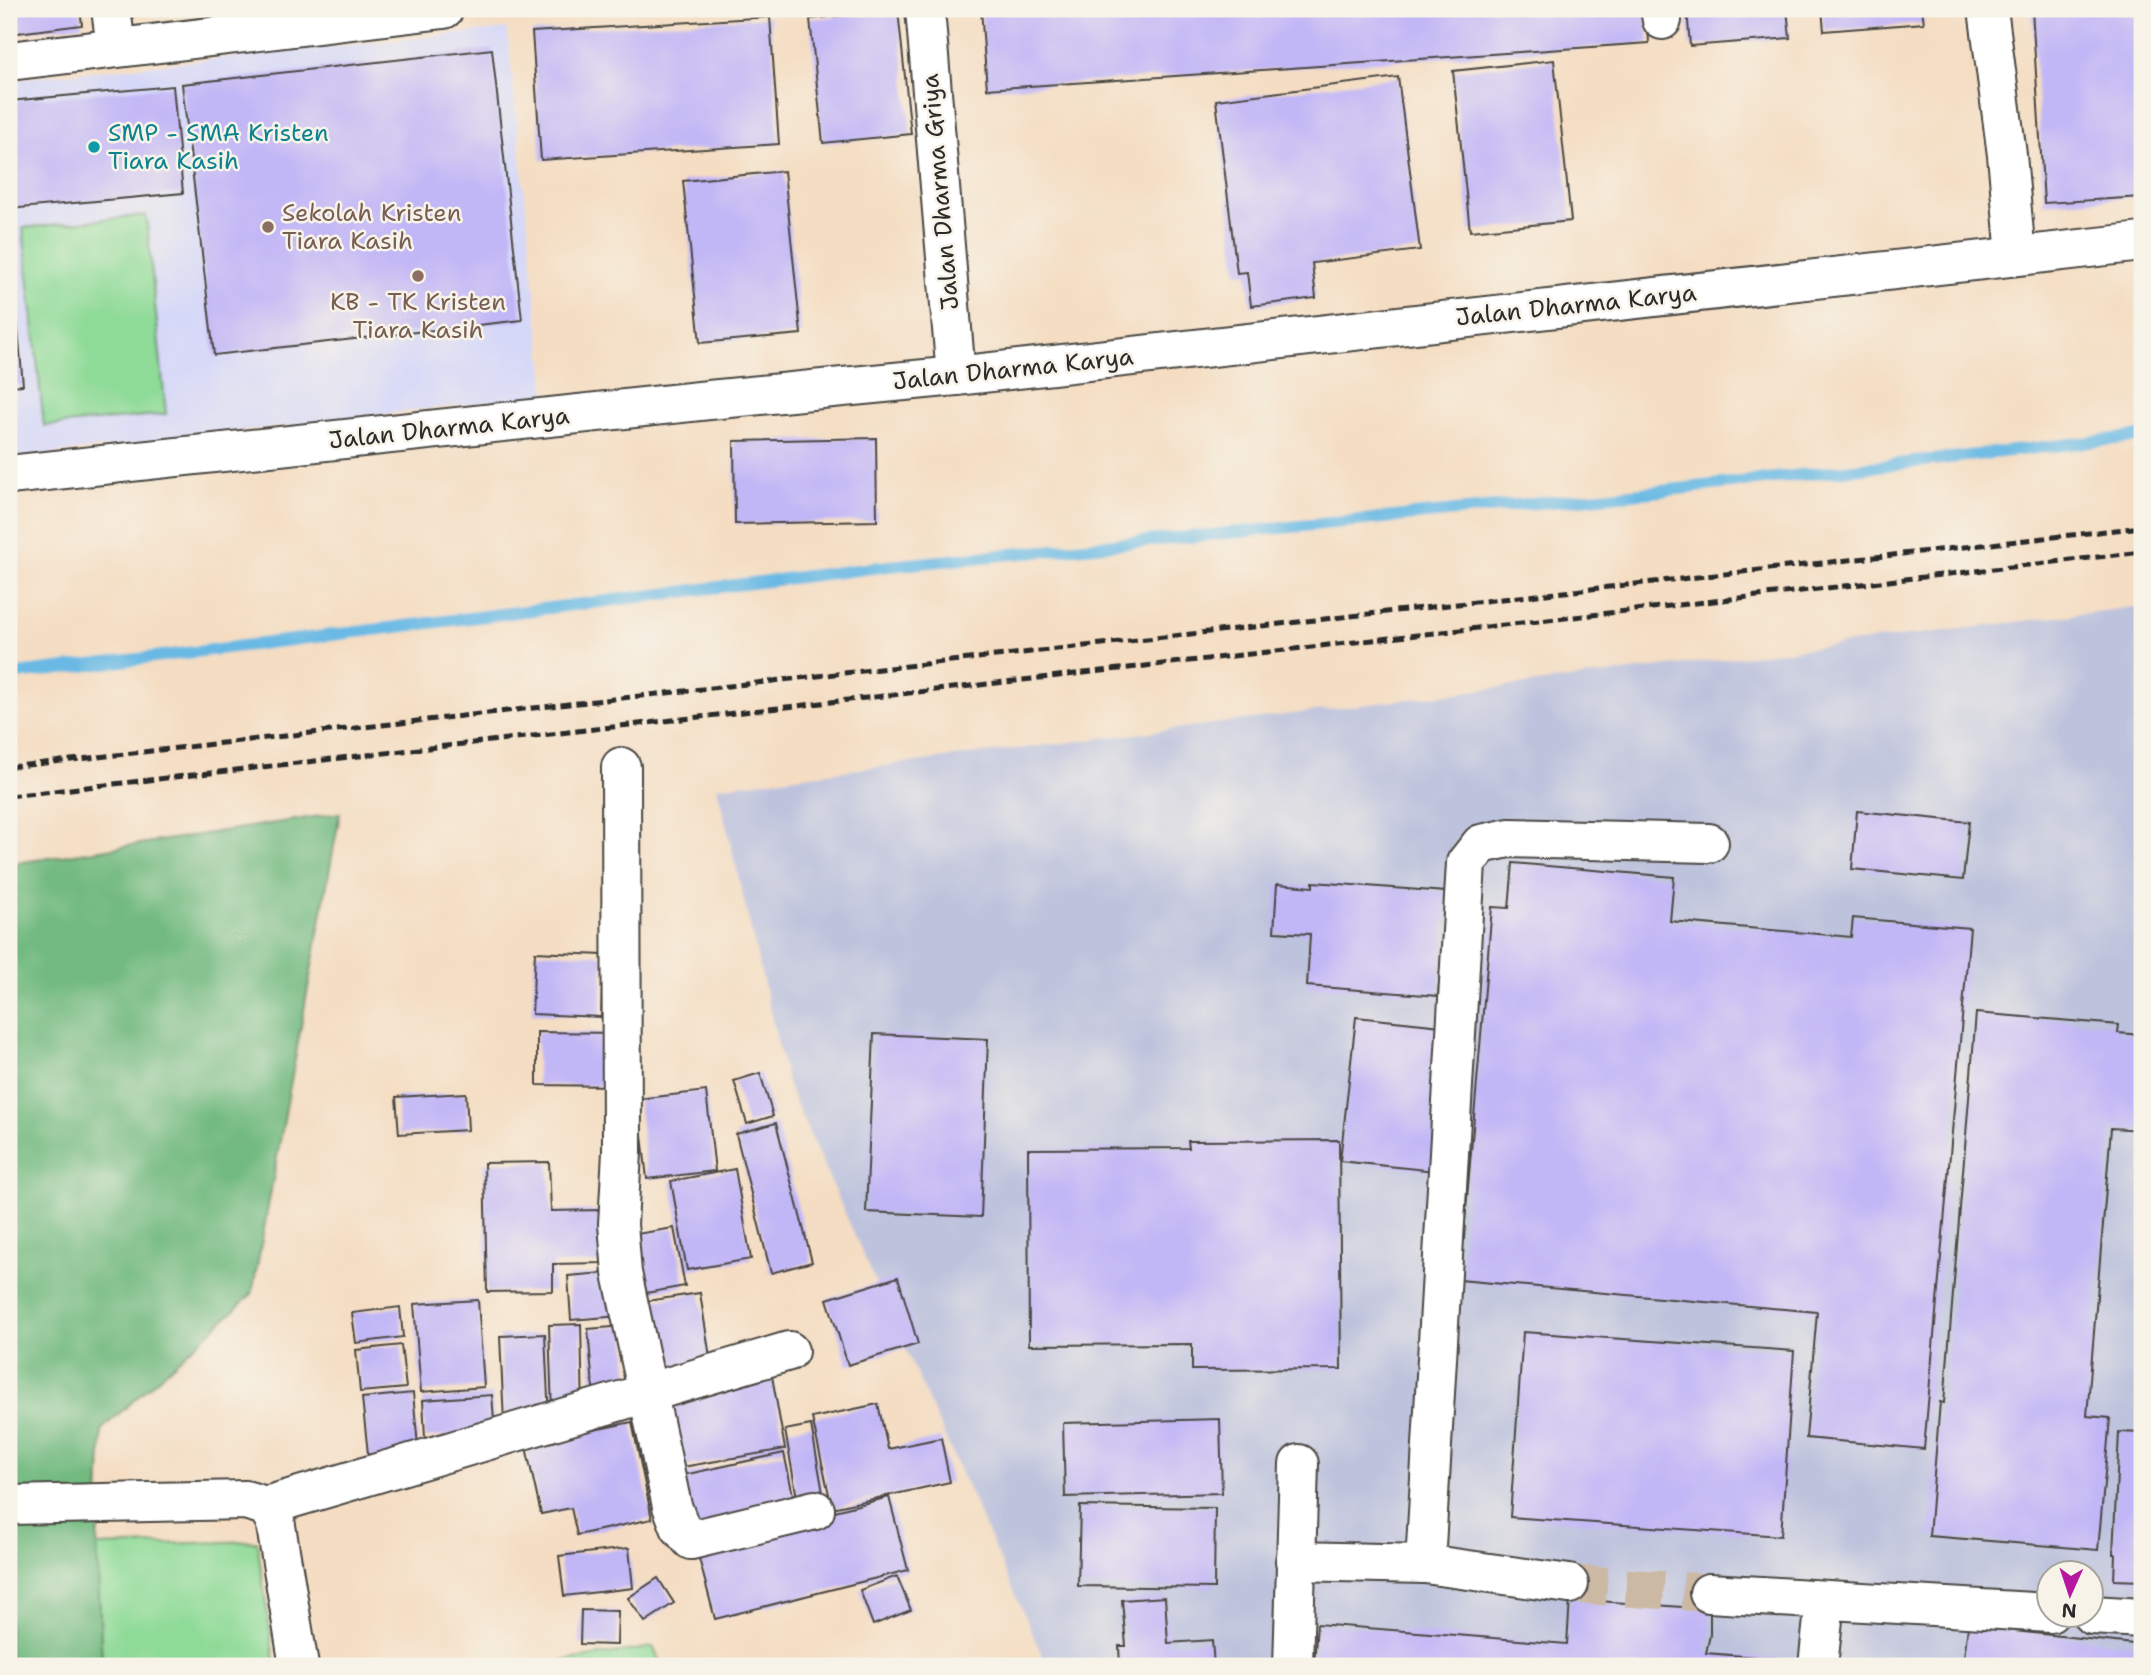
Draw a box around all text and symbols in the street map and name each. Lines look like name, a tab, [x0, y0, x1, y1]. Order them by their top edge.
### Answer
street label: Jalan Dharma Griya	[914, 72, 966, 311]
place label: SMP - SMA Kristen Tiara Kasih	[108, 117, 329, 177]
marker: SMP - SMA Kristen Tiara Kasih	[86, 139, 102, 155]
place label: Sekolah Kristen Tiara Kasih	[282, 197, 461, 257]
marker: Sekolah Kristen Tiara Kasih	[260, 219, 276, 235]
marker: KB - TK Kristen Tiara Kasih	[410, 268, 426, 284]
street label: Jalan Dharma Karya	[1454, 276, 1698, 334]
place label: KB - TK Kristen Tiara Kasih	[330, 286, 506, 346]
street label: Jalan Dharma Karya	[891, 340, 1135, 398]
street label: Jalan Dharma Karya	[327, 399, 571, 457]
north arrow	[2036, 1560, 2106, 1630]
text: N	[2061, 1598, 2077, 1623]

